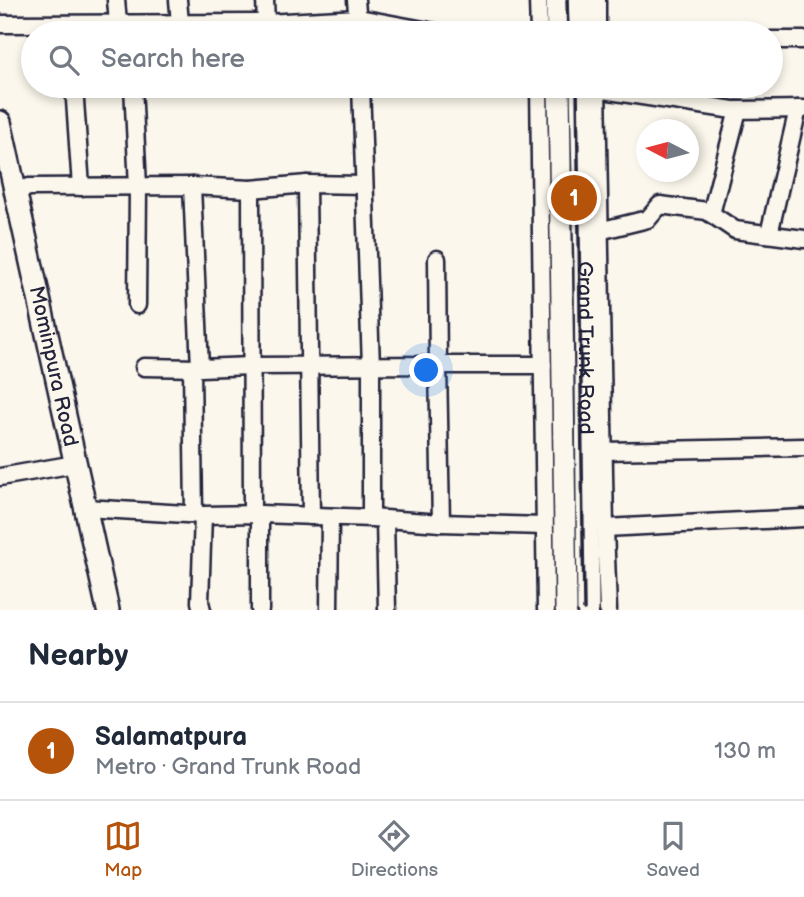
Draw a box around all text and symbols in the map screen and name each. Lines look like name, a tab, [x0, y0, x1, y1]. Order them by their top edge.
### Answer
search box	[21, 21, 783, 98]
icon: search	[45, 41, 83, 79]
text: Search here	[101, 44, 245, 75]
north arrow	[636, 119, 699, 182]
pin: 1	[551, 172, 597, 224]
street label: Grand Trunk Road	[572, 261, 599, 435]
street label: Mominpura Road	[24, 284, 84, 449]
your location	[409, 353, 443, 387]
text: Nearby	[28, 638, 128, 674]
text: Salamatpura	[95, 722, 247, 753]
text: 1	[46, 737, 56, 765]
text: 130 m	[714, 737, 776, 765]
text: Metro · Grand Trunk Road	[95, 753, 361, 781]
tab: Map	[104, 817, 142, 882]
tab: Directions	[351, 817, 438, 882]
tab: Saved	[646, 817, 700, 882]

